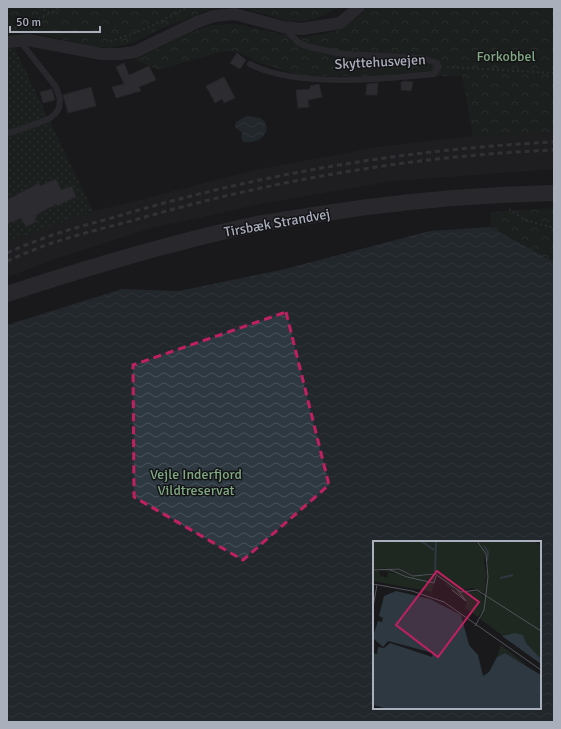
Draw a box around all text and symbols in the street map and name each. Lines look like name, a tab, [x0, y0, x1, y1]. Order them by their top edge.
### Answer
scale bar	[10, 8, 100, 34]
text: 50 m	[16, 15, 41, 30]
park label: Forkobbel	[476, 48, 536, 65]
street label: Skyttehusvejen	[334, 51, 426, 73]
street label: Tirsbæk Strandvej	[223, 205, 331, 241]
park label: Vejle Inderfjord Vildtreservat	[150, 466, 242, 499]
inset map	[373, 541, 541, 709]

